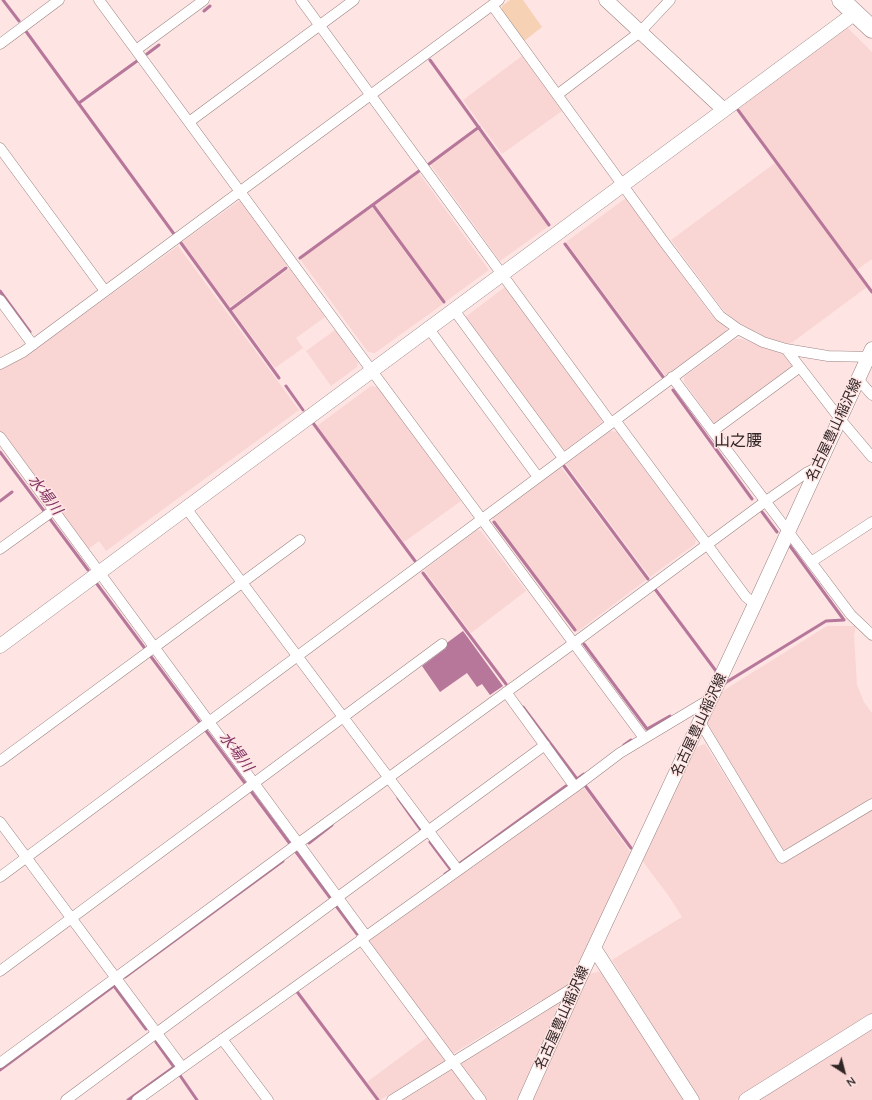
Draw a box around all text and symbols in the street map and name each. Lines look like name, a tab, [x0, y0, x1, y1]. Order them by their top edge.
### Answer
street label: 名古屋豊山稲沢線	[803, 376, 865, 484]
district label: 山之腰	[714, 431, 762, 451]
water label: 水場川	[24, 472, 66, 518]
street label: 名古屋豊山稲沢線	[668, 671, 730, 779]
water label: 水場川	[215, 729, 257, 775]
street label: 名古屋豊山稲沢線	[532, 963, 592, 1073]
north arrow	[824, 1052, 864, 1092]
text: N	[844, 1074, 858, 1090]

